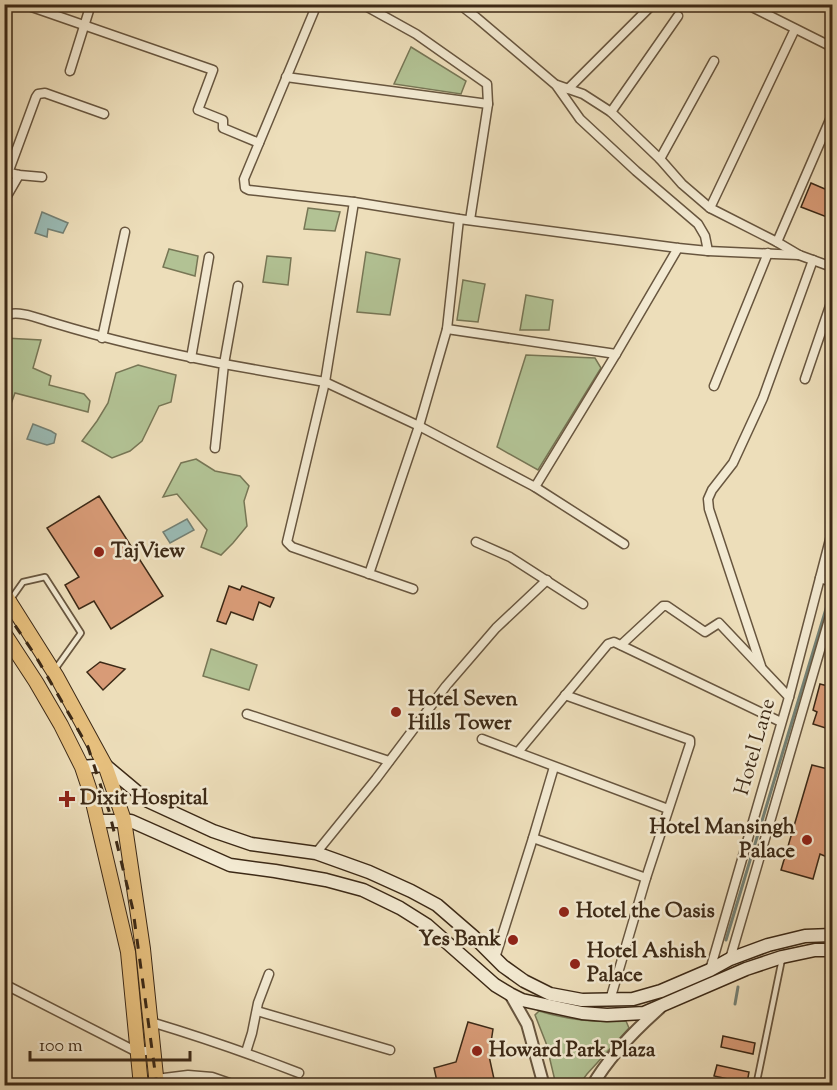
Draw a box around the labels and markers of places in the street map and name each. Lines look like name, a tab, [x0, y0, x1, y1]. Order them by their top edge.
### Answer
place label: TajView	[111, 537, 185, 567]
marker: TajView	[92, 545, 106, 559]
place label: Hotel Seven Hills Tower	[408, 685, 518, 739]
marker: Hotel Seven Hills Tower	[389, 705, 403, 719]
place label: Dixit Hospital	[80, 784, 208, 814]
marker: Dixit Hospital	[58, 790, 76, 808]
place label: Hotel Mansingh Palace	[649, 813, 796, 867]
marker: Hotel Mansingh Palace	[800, 833, 814, 847]
place label: Hotel the Oasis	[576, 897, 715, 927]
marker: Hotel the Oasis	[557, 905, 571, 919]
place label: Yes Bank	[419, 925, 502, 955]
marker: Yes Bank	[506, 933, 520, 947]
place label: Hotel Ashish Palace	[587, 937, 707, 991]
marker: Hotel Ashish Palace	[568, 957, 582, 971]
place label: Howard Park Plaza	[489, 1036, 656, 1066]
marker: Howard Park Plaza	[470, 1044, 484, 1058]

